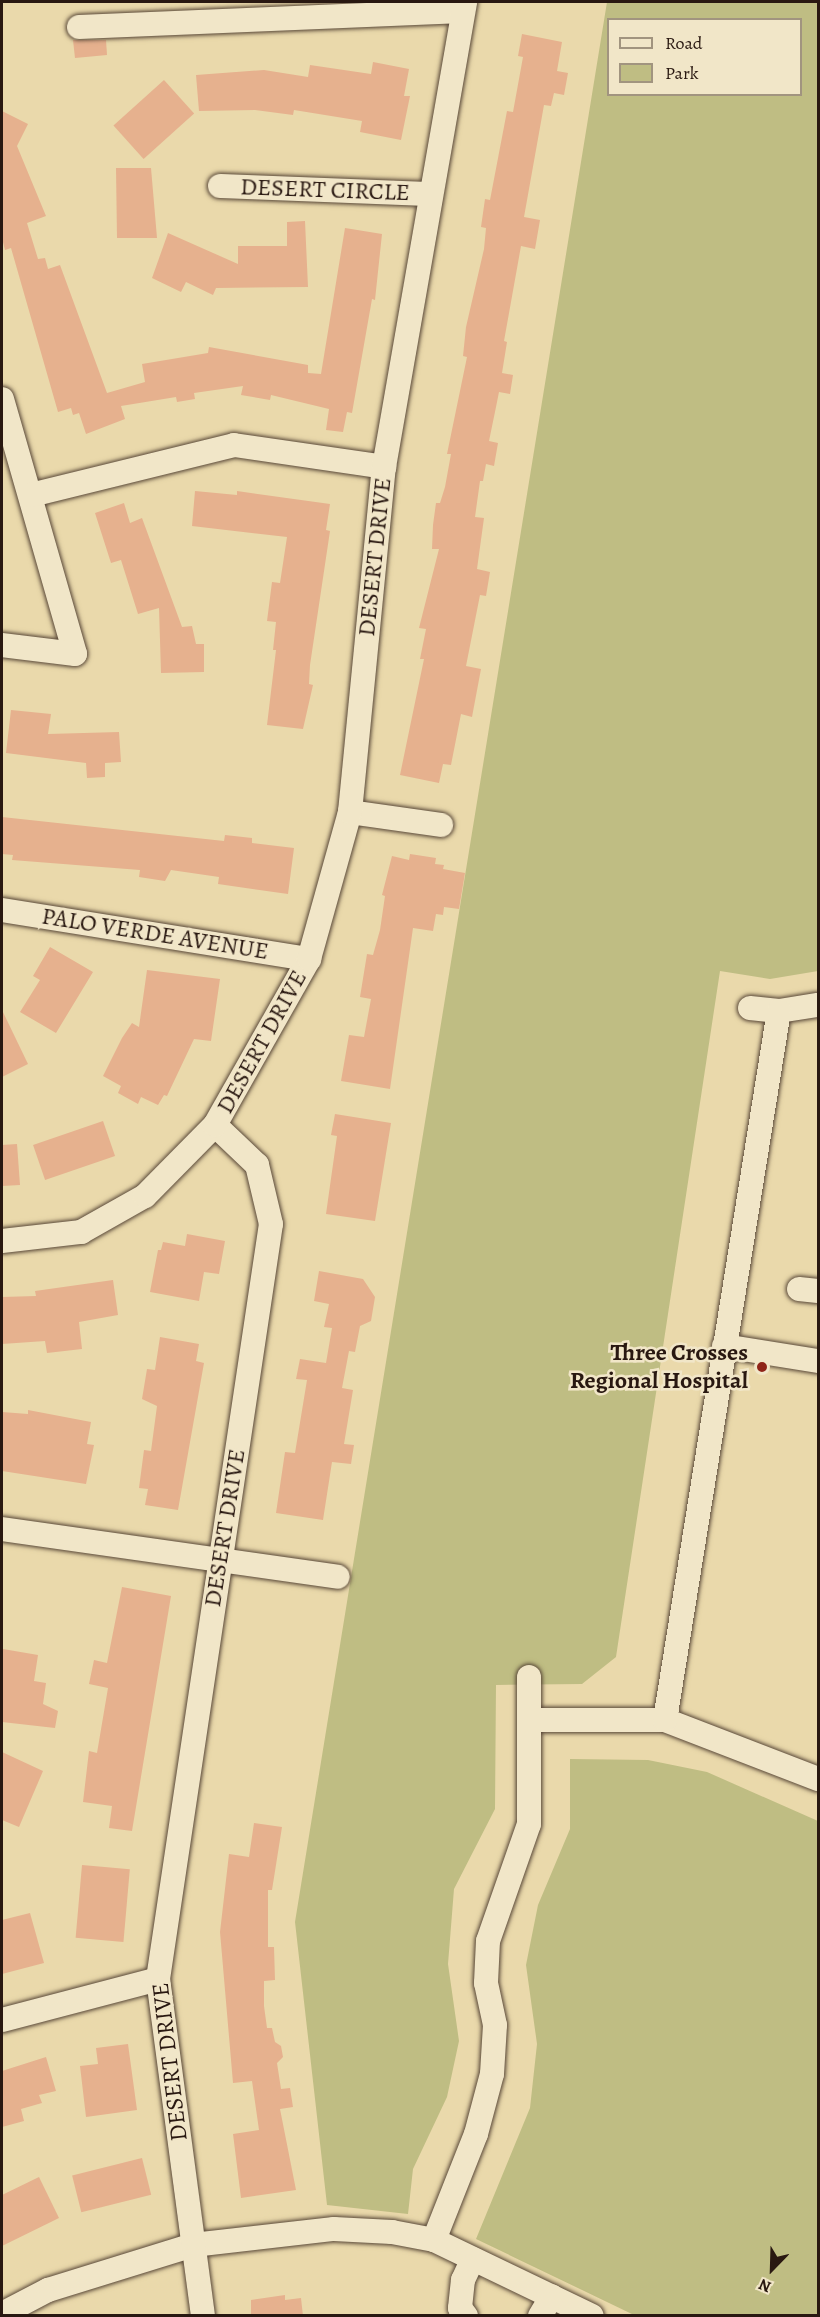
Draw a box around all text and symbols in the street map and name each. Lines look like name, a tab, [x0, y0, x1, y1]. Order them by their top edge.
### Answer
legend	[607, 18, 802, 96]
text: Road	[665, 31, 702, 55]
text: Park	[665, 61, 699, 85]
street label: DESERT CIRCLE	[240, 173, 410, 207]
street label: DESERT DRIVE	[352, 476, 398, 638]
street label: PALO VERDE AVENUE	[40, 902, 270, 966]
street label: DESERT DRIVE	[211, 965, 313, 1119]
place label: Three Crosses Regional Hospital	[570, 1339, 748, 1395]
marker: Three Crosses Regional Hospital	[753, 1358, 771, 1376]
street label: DESERT DRIVE	[198, 1447, 252, 1609]
street label: DESERT DRIVE	[146, 1981, 194, 2143]
north arrow	[742, 2239, 802, 2299]
text: N	[755, 2273, 775, 2298]

